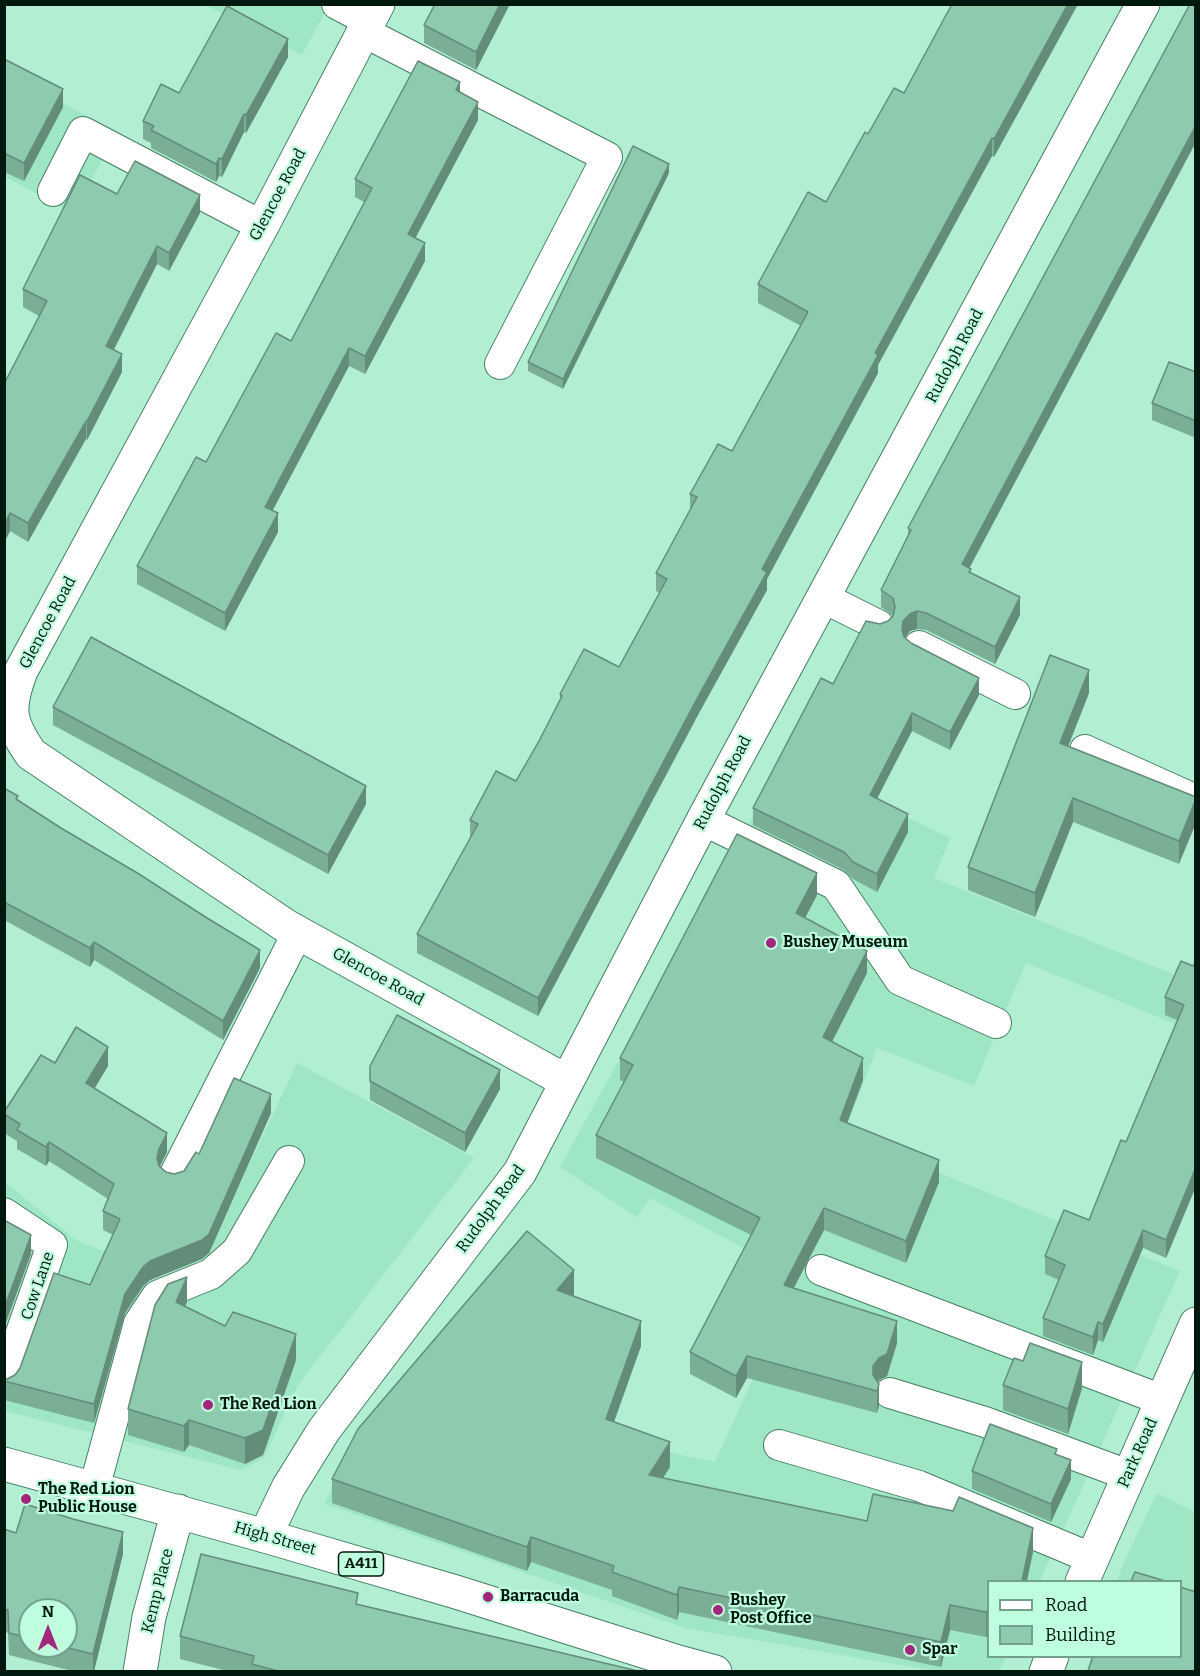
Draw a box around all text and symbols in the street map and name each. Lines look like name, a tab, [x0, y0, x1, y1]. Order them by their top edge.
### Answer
street label: Glencoe Road	[246, 146, 310, 244]
street label: Rudolph Road	[922, 306, 988, 406]
street label: Glencoe Road	[16, 574, 80, 672]
street label: Rudolph Road	[690, 733, 756, 833]
place label: Bushey Museum	[783, 933, 908, 953]
marker: Bushey Museum	[764, 936, 778, 950]
street label: Glencoe Road	[329, 944, 427, 1010]
street label: Rudolph Road	[453, 1161, 529, 1257]
street label: Cow Lane	[17, 1249, 59, 1323]
place label: The Red Lion	[220, 1395, 317, 1415]
marker: The Red Lion	[201, 1398, 215, 1412]
street label: Park Road	[1114, 1415, 1162, 1491]
place label: The Red Lion Public House	[38, 1480, 137, 1518]
marker: The Red Lion Public House	[19, 1492, 33, 1506]
street label: High Street	[232, 1518, 318, 1560]
street label: Kemp Place	[138, 1547, 178, 1635]
road number: A411	[338, 1552, 384, 1576]
legend	[987, 1580, 1182, 1658]
place label: Barracuda	[500, 1587, 579, 1607]
marker: Barracuda	[481, 1590, 495, 1604]
place label: Bushey Post Office	[730, 1591, 811, 1629]
text: Road	[1045, 1594, 1087, 1616]
north arrow	[18, 1598, 78, 1658]
text: N	[42, 1602, 54, 1621]
marker: Bushey Post Office	[711, 1603, 725, 1617]
text: Building	[1045, 1624, 1116, 1646]
place label: Spar	[922, 1640, 957, 1660]
marker: Spar	[903, 1643, 917, 1657]

